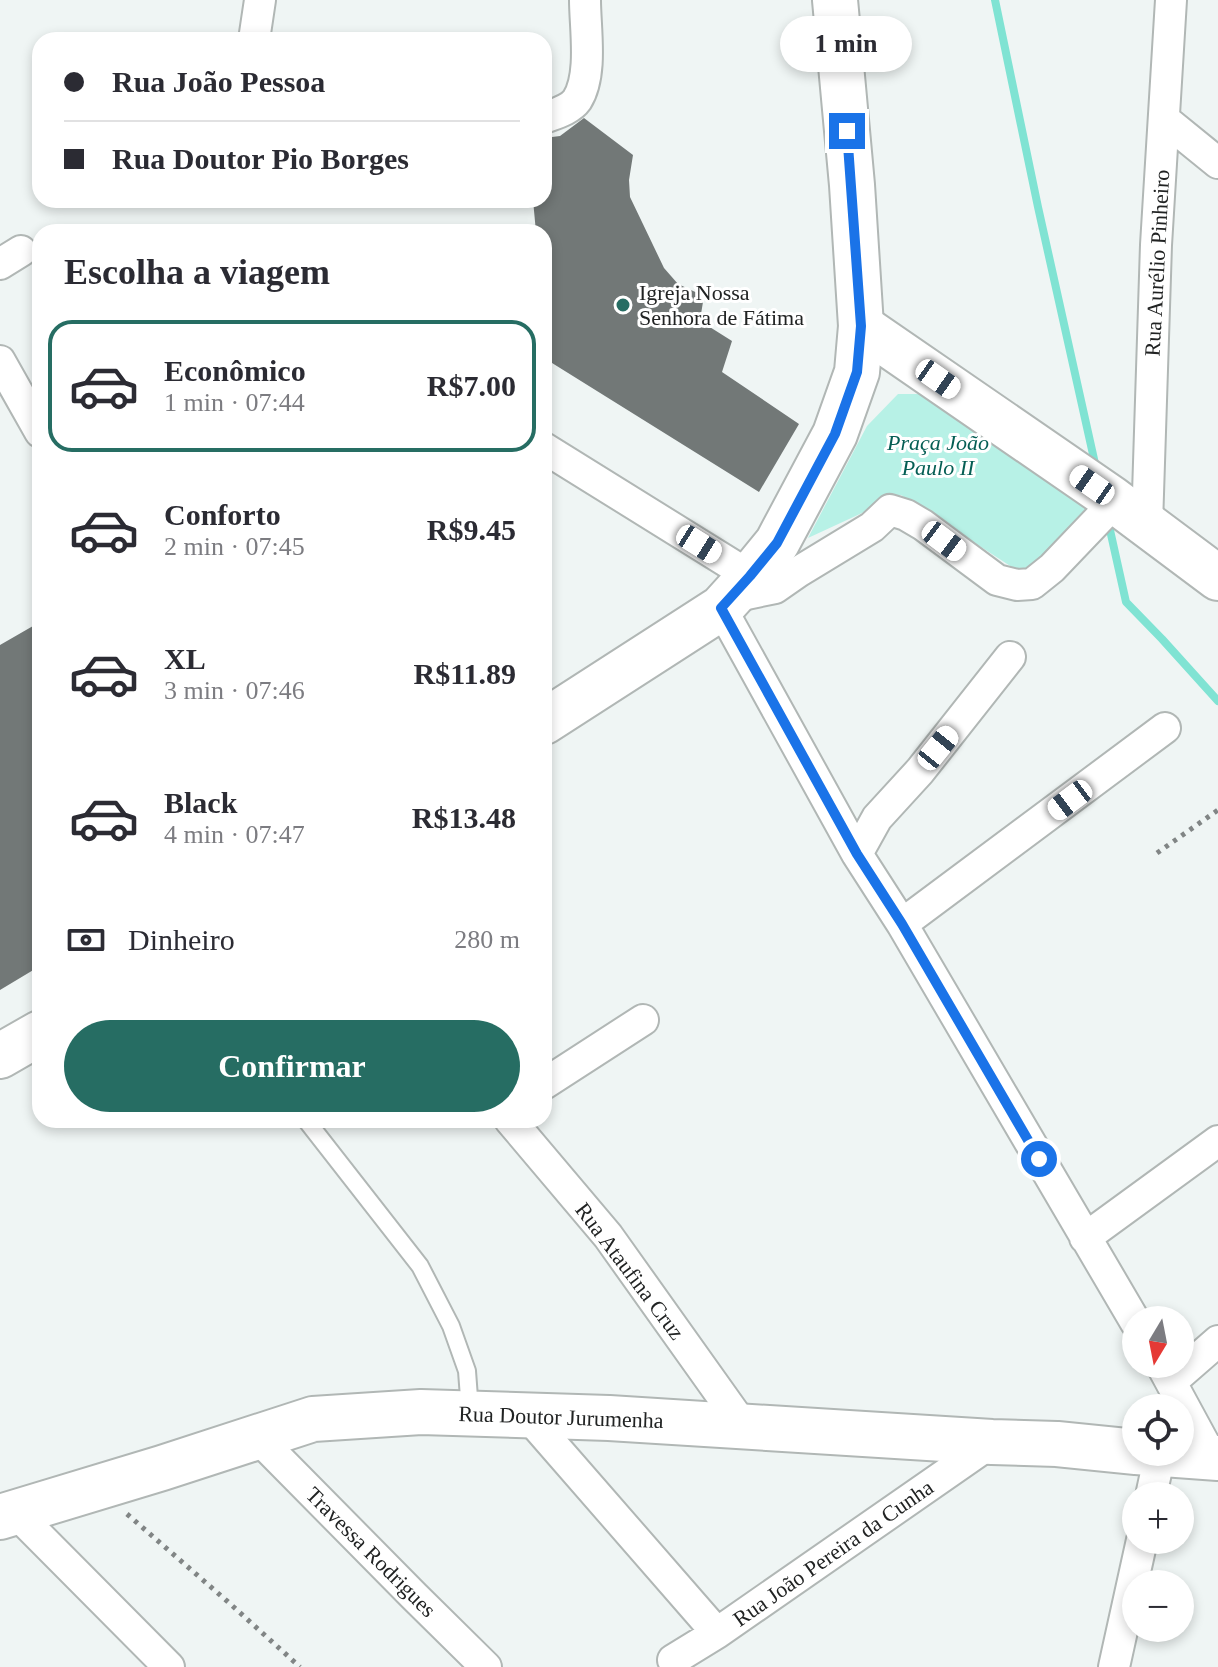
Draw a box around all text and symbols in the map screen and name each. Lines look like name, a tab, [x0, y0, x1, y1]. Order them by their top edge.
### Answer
callout: 1 min	[781, 15, 913, 71]
text: 1 min	[815, 29, 877, 58]
text: Rua João Pessoa	[112, 65, 325, 98]
route end	[829, 113, 865, 149]
text: Rua Doutor Pio Borges	[112, 142, 409, 175]
street label: Rua Aurélio Pinheiro	[1140, 169, 1174, 357]
text: Escolha a viagem	[64, 252, 330, 292]
place label: Igreja Nossa Senhora de Fátima	[639, 280, 804, 330]
marker: Igreja Nossa Senhora de Fátima	[614, 296, 632, 314]
icon: car	[68, 350, 140, 422]
text: Econômico	[164, 354, 306, 387]
car	[911, 355, 965, 403]
text: R$7.00	[427, 369, 516, 402]
text: 1 min · 07:44	[164, 388, 305, 417]
park label: Praça João Paulo II	[886, 430, 989, 480]
car	[1065, 461, 1119, 509]
icon: car	[68, 494, 140, 566]
text: Conforto	[164, 498, 281, 531]
text: R$9.45	[427, 513, 516, 546]
car	[918, 517, 970, 565]
car	[672, 521, 726, 567]
text: 2 min · 07:45	[164, 532, 305, 561]
icon: car	[68, 638, 140, 710]
text: XL	[164, 642, 206, 675]
text: R$11.89	[413, 657, 516, 690]
text: 3 min · 07:46	[164, 676, 305, 705]
car	[914, 722, 962, 774]
car	[1044, 776, 1096, 824]
icon: car	[68, 782, 140, 854]
text: Black	[164, 786, 237, 819]
text: R$13.48	[412, 801, 516, 834]
text: 4 min · 07:47	[164, 820, 305, 849]
icon: cash	[64, 918, 108, 962]
text: Dinheiro	[128, 923, 235, 956]
text: 280 m	[454, 925, 520, 954]
button: Confirmar	[64, 1020, 520, 1112]
route start	[1021, 1141, 1057, 1177]
street label: Rua Ataufina Cruz	[570, 1198, 690, 1345]
north arrow	[1122, 1306, 1194, 1378]
map controls	[1122, 1306, 1194, 1642]
button: locate	[1122, 1394, 1194, 1466]
street label: Rua Doutor Jurumenha	[458, 1401, 664, 1433]
street label: Rua João Pereira da Cunha	[728, 1474, 938, 1632]
street label: Travessa Rodrigues	[301, 1482, 441, 1622]
button: +	[1122, 1482, 1194, 1554]
button: −	[1122, 1570, 1194, 1642]

